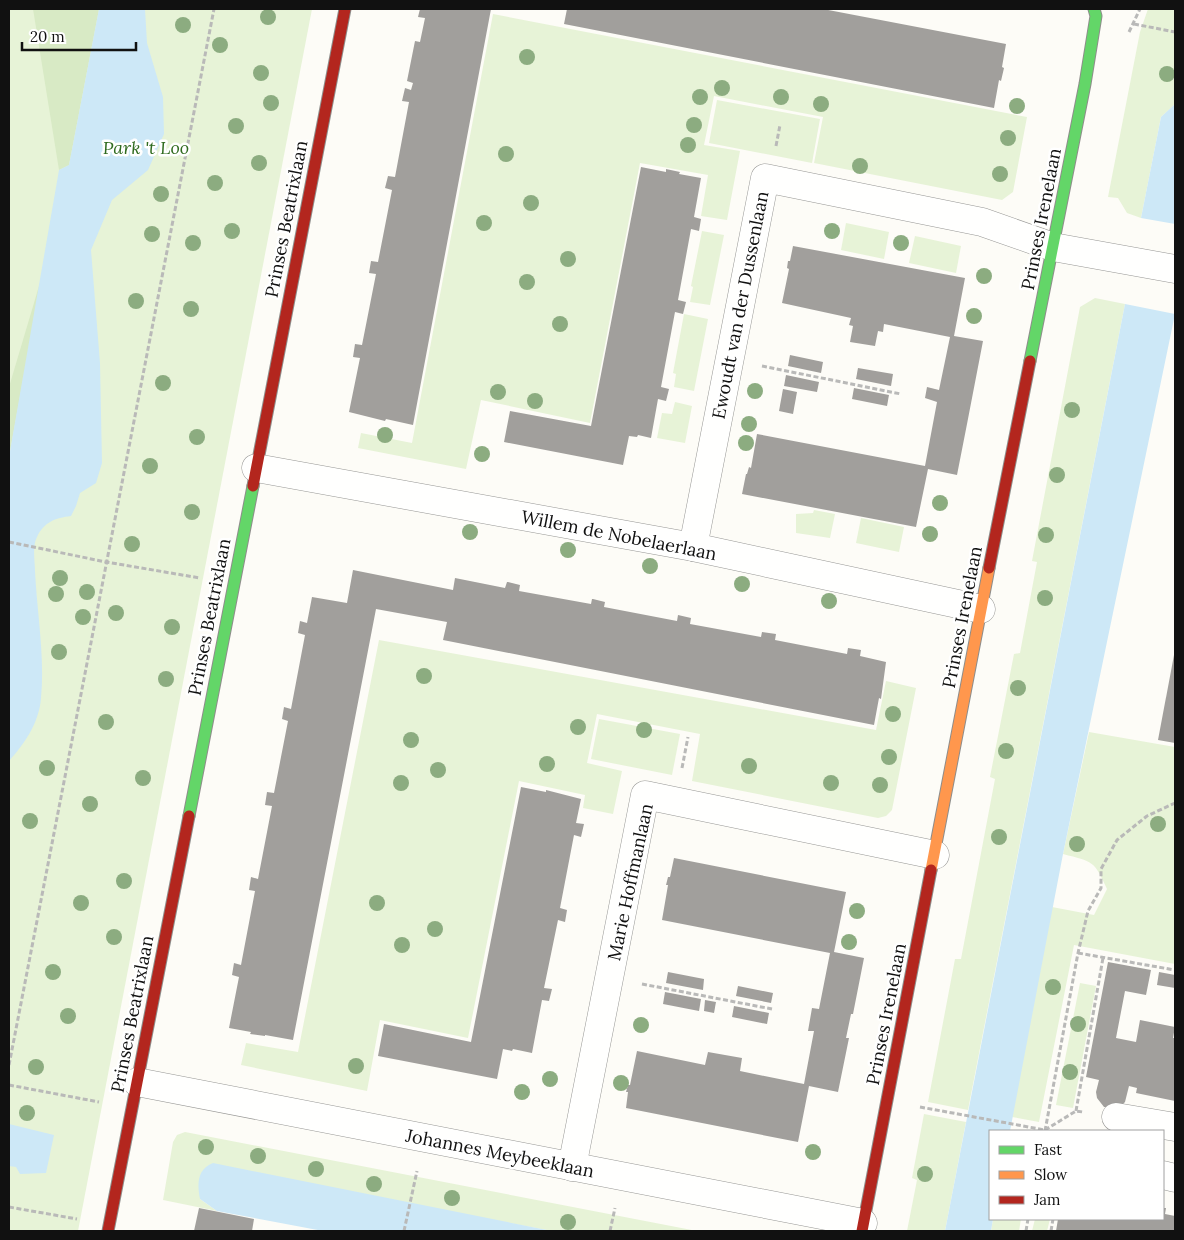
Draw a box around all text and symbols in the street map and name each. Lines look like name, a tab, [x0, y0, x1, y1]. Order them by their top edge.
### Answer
scale bar	[22, 20, 136, 52]
text: 20 m	[30, 27, 65, 46]
park label: Park 't Loo	[103, 136, 189, 159]
street label: Prinses Beatrixlaan	[259, 138, 313, 300]
street label: Prinses Irenelaan	[1016, 146, 1066, 292]
street label: Ewoudt van der Dussenlaan	[707, 189, 773, 421]
street label: Willem de Nobelaerlaan	[519, 505, 719, 565]
street label: Prinses Beatrixlaan	[182, 536, 236, 698]
street label: Prinses Irenelaan	[937, 544, 987, 690]
street label: Marie Hoffmanlaan	[602, 801, 658, 963]
street label: Prinses Beatrixlaan	[105, 933, 159, 1095]
street label: Prinses Irenelaan	[861, 941, 911, 1087]
street label: Johannes Meybeeklaan	[403, 1123, 596, 1183]
legend	[989, 1130, 1164, 1220]
text: Fast	[1034, 1140, 1062, 1159]
text: Slow	[1034, 1165, 1067, 1184]
text: Jam	[1033, 1190, 1061, 1209]

